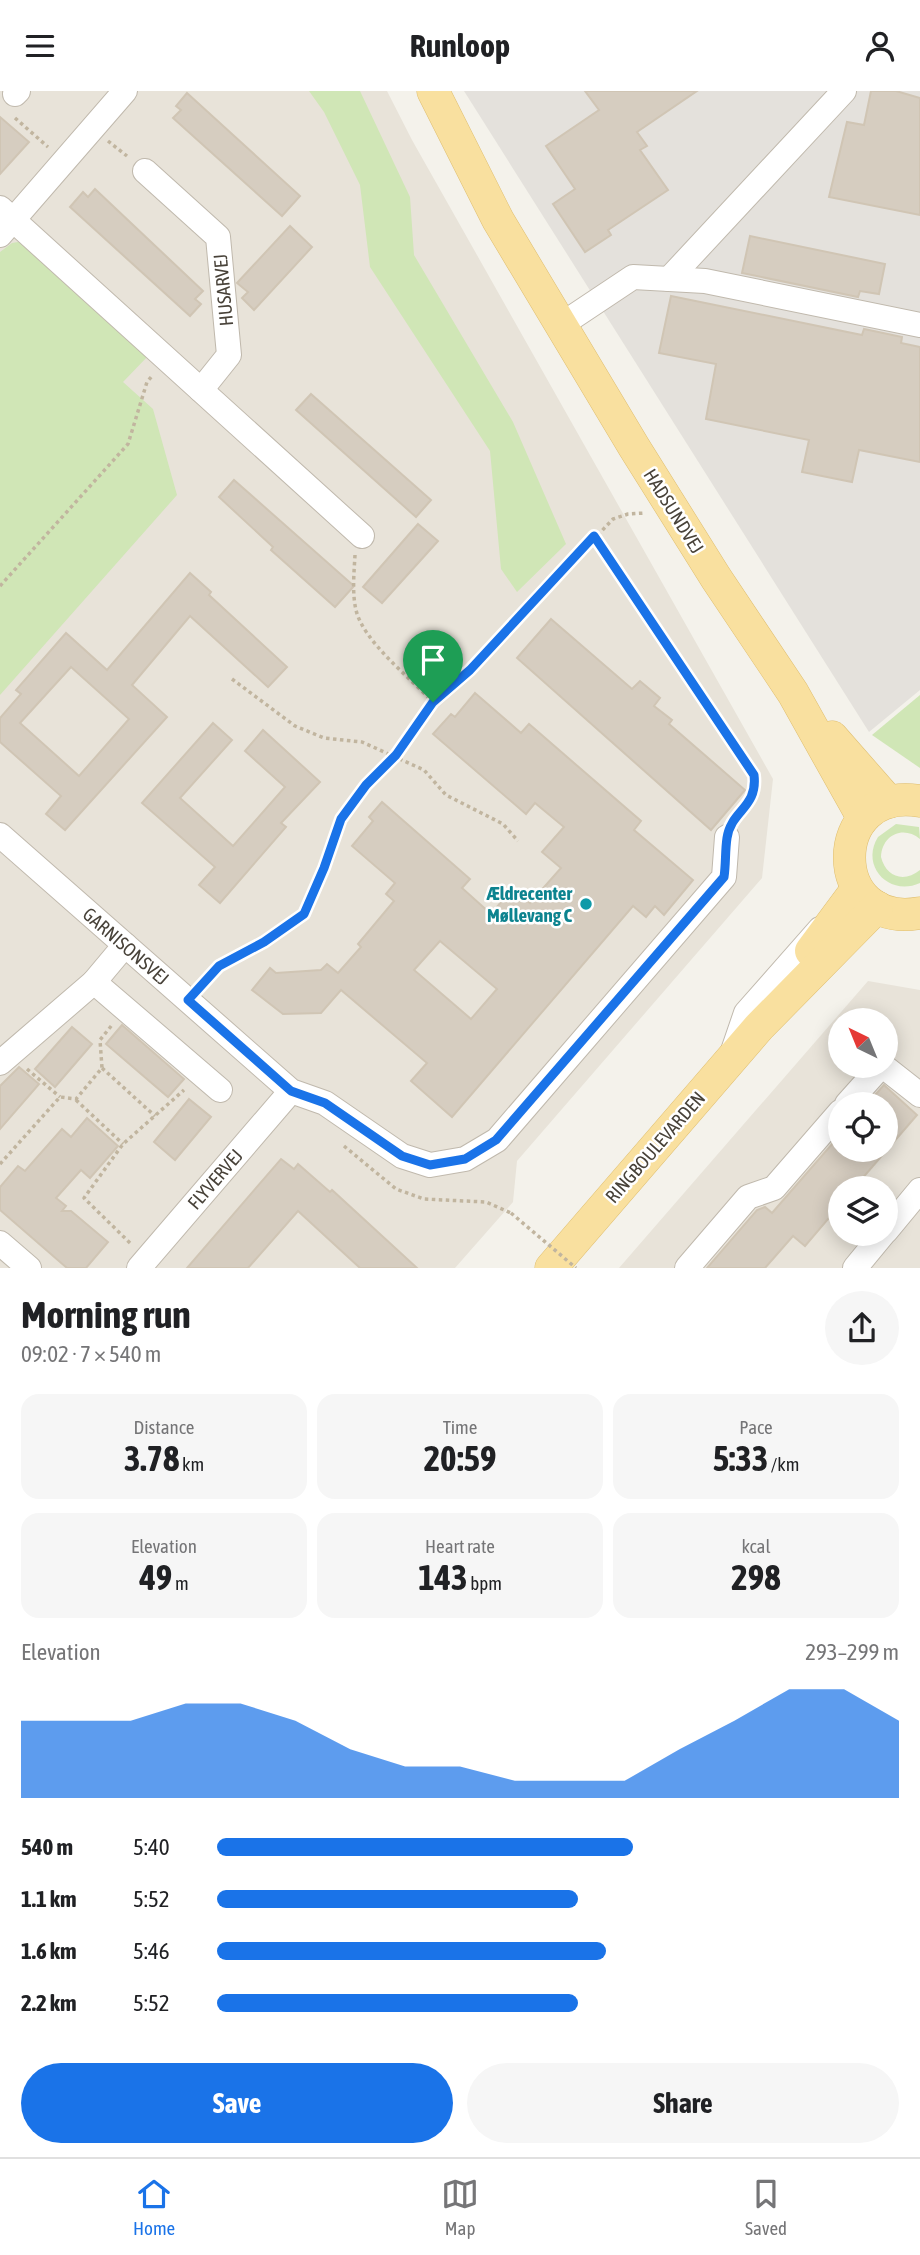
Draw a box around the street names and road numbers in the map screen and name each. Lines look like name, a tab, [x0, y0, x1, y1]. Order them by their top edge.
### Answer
street label: HUSARVEJ	[209, 253, 237, 327]
street label: HADSUNDVEJ	[639, 465, 709, 557]
street label: GARNISONSVEJ	[79, 903, 173, 989]
street label: RINGBOULEVARDEN	[601, 1087, 709, 1207]
street label: FLYVERVEJ	[183, 1144, 247, 1214]

